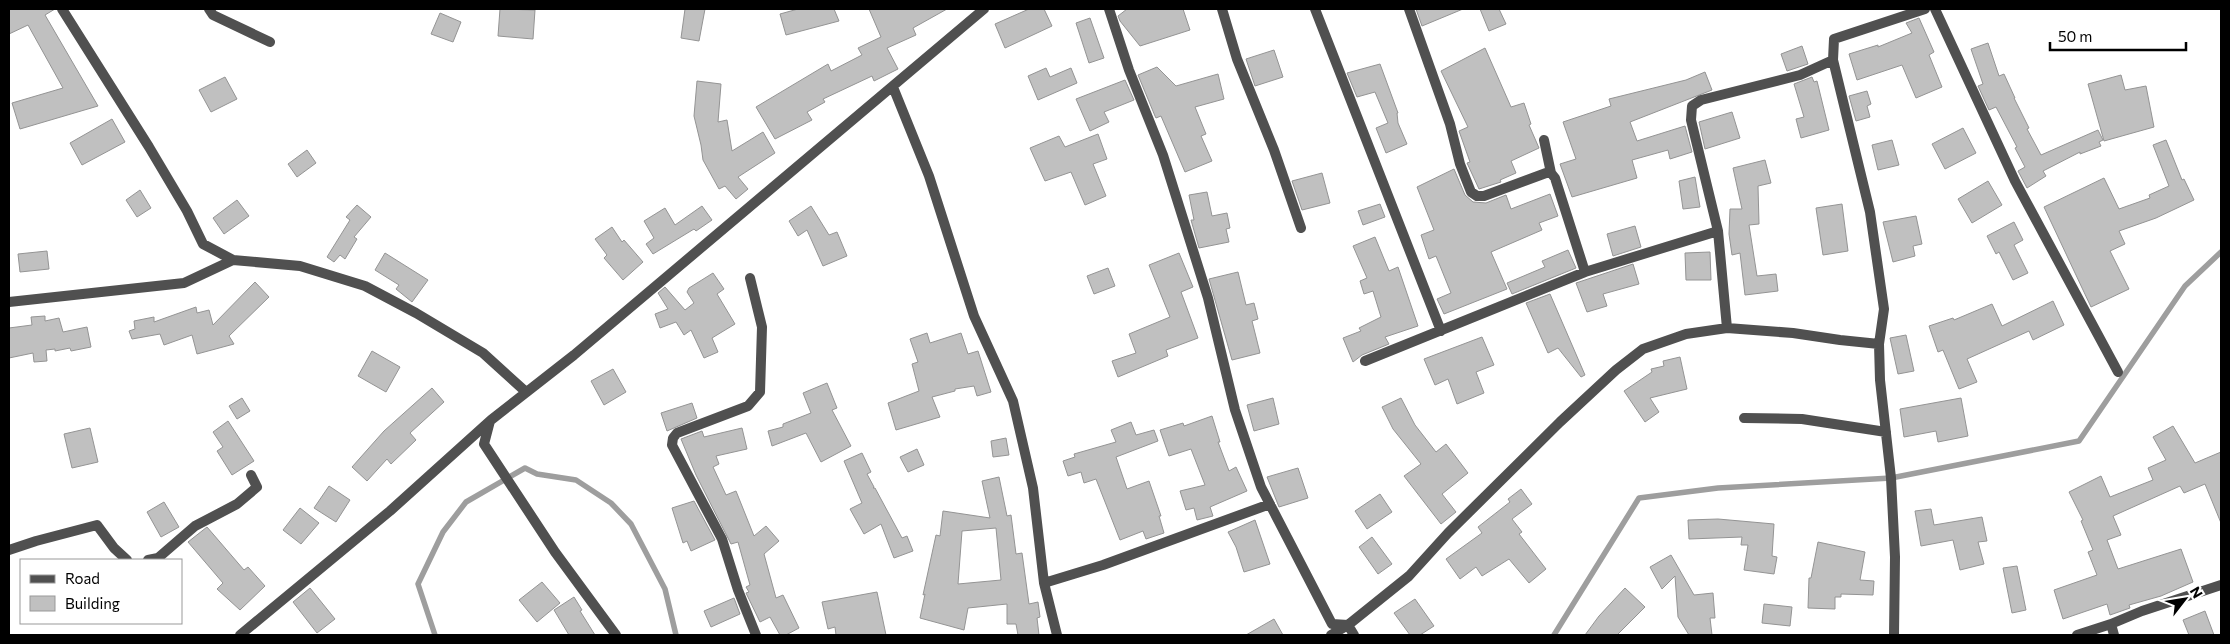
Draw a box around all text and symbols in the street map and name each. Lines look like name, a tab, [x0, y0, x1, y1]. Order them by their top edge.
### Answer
scale bar	[2050, 20, 2186, 52]
text: 50 m	[2058, 27, 2092, 45]
legend	[20, 559, 182, 624]
text: Road	[65, 569, 100, 587]
north arrow	[2160, 574, 2210, 624]
text: N	[2187, 583, 2207, 601]
text: Building	[65, 594, 120, 612]

